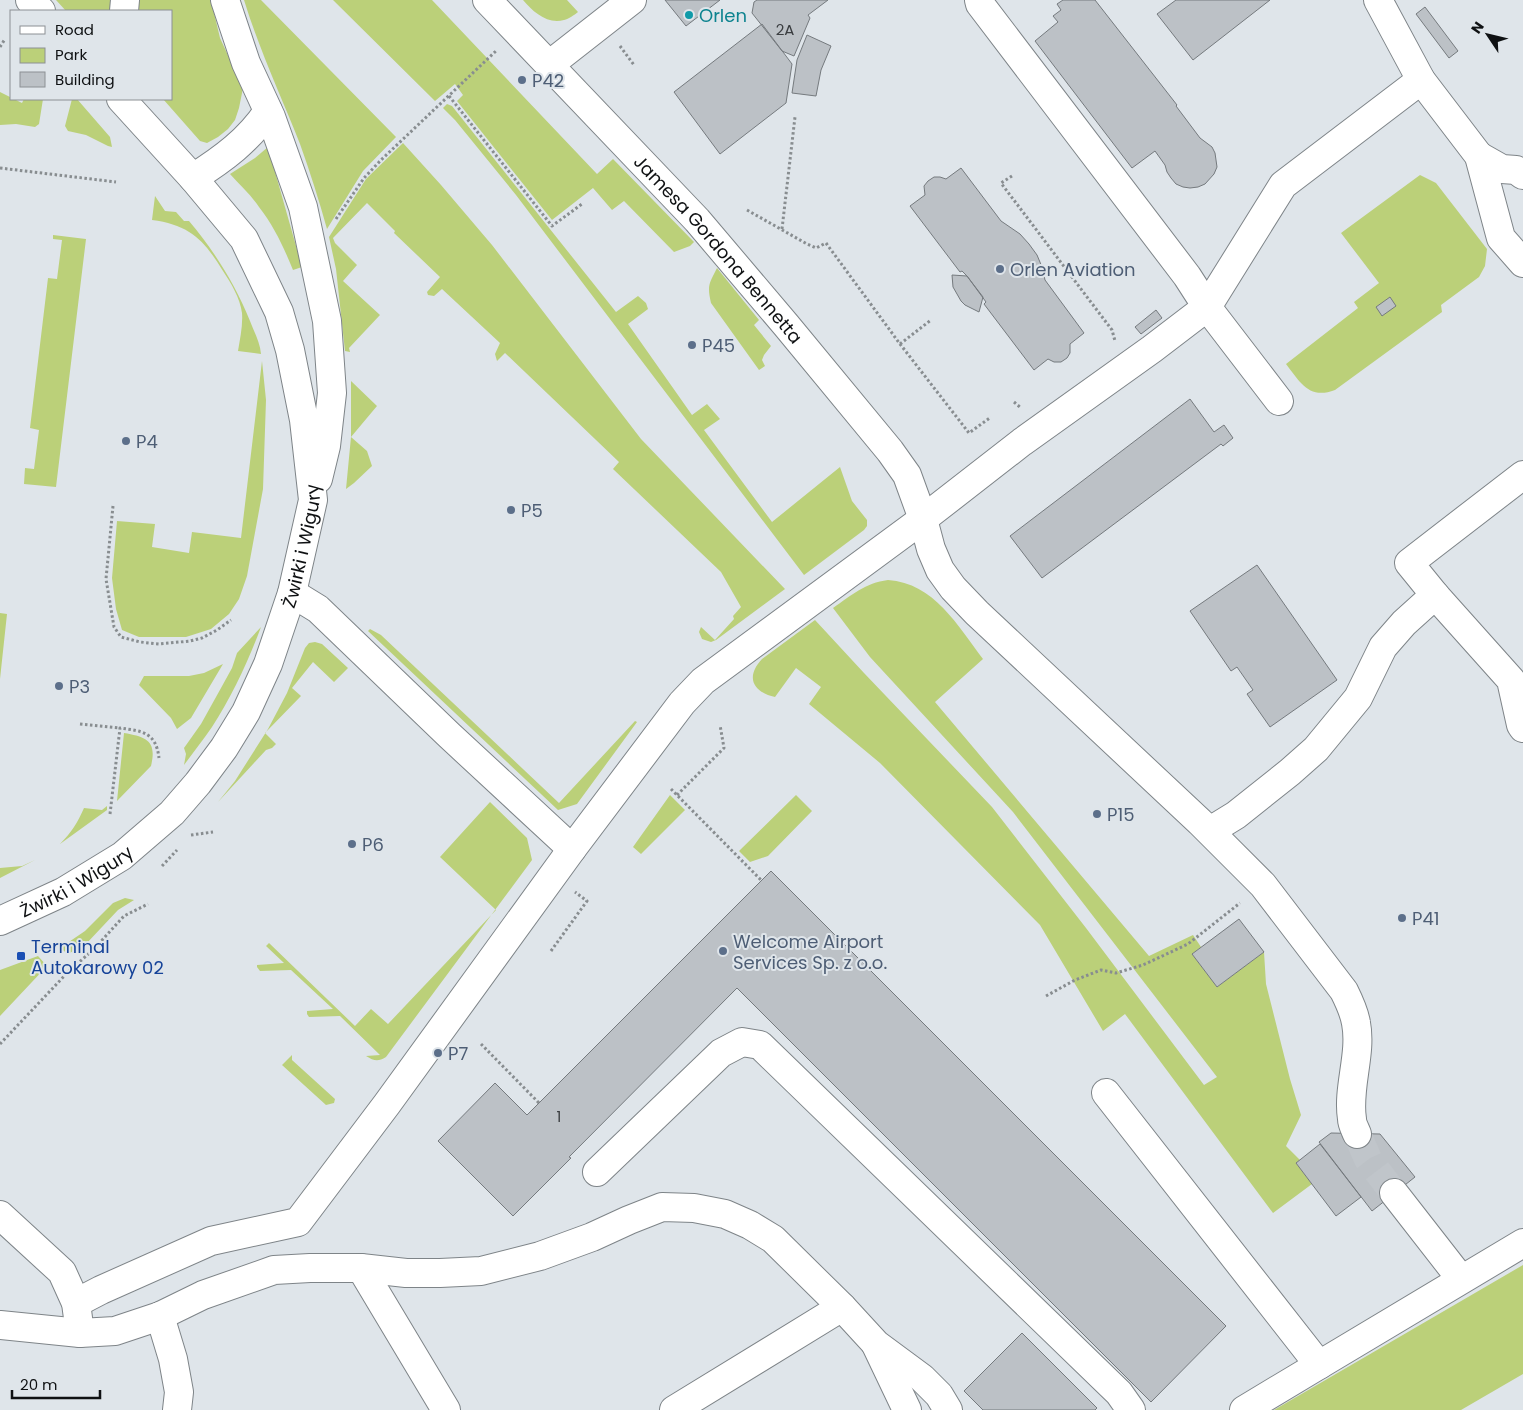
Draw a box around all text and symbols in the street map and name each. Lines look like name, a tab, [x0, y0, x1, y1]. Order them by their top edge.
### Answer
place label: Orlen	[699, 3, 747, 28]
marker: Orlen	[683, 9, 695, 21]
legend	[10, 10, 172, 100]
north arrow	[1463, 10, 1513, 60]
text: N	[1466, 17, 1489, 38]
text: Road	[55, 19, 94, 40]
house number: 2A	[776, 19, 794, 40]
text: Park	[55, 44, 87, 65]
place label: P42	[532, 68, 564, 93]
text: Building	[55, 69, 115, 90]
marker: P42	[516, 74, 528, 86]
street label: Jamesa Gordona Bennetta	[628, 149, 809, 349]
place label: Orlen Aviation	[1010, 257, 1136, 282]
marker: Orlen Aviation	[994, 263, 1006, 275]
place label: P45	[702, 333, 735, 358]
marker: P45	[686, 339, 698, 351]
place label: P4	[136, 429, 158, 454]
marker: P4	[120, 435, 132, 447]
street label: Żwirki i Wigury	[275, 483, 326, 611]
place label: P5	[521, 498, 543, 523]
marker: P5	[505, 504, 517, 516]
place label: P3	[69, 674, 90, 699]
marker: P3	[53, 680, 65, 692]
place label: P15	[1107, 802, 1135, 827]
marker: P15	[1091, 808, 1103, 820]
place label: P6	[362, 832, 384, 857]
marker: P6	[346, 838, 358, 850]
street label: Żwirki i Wigury	[16, 840, 138, 923]
place label: P41	[1412, 906, 1440, 931]
marker: P41	[1396, 912, 1408, 924]
place label: Welcome Airport Services Sp. z o.o.	[733, 929, 887, 975]
place label: Terminal Autokarowy 02	[31, 934, 164, 980]
marker: Welcome Airport Services Sp. z o.o.	[717, 945, 729, 957]
marker: Terminal Autokarowy 02	[15, 950, 27, 962]
place label: P7	[448, 1041, 468, 1066]
marker: P7	[432, 1047, 444, 1059]
house number: 1	[557, 1106, 561, 1127]
scale bar	[12, 1368, 100, 1400]
text: 20 m	[20, 1374, 58, 1395]

